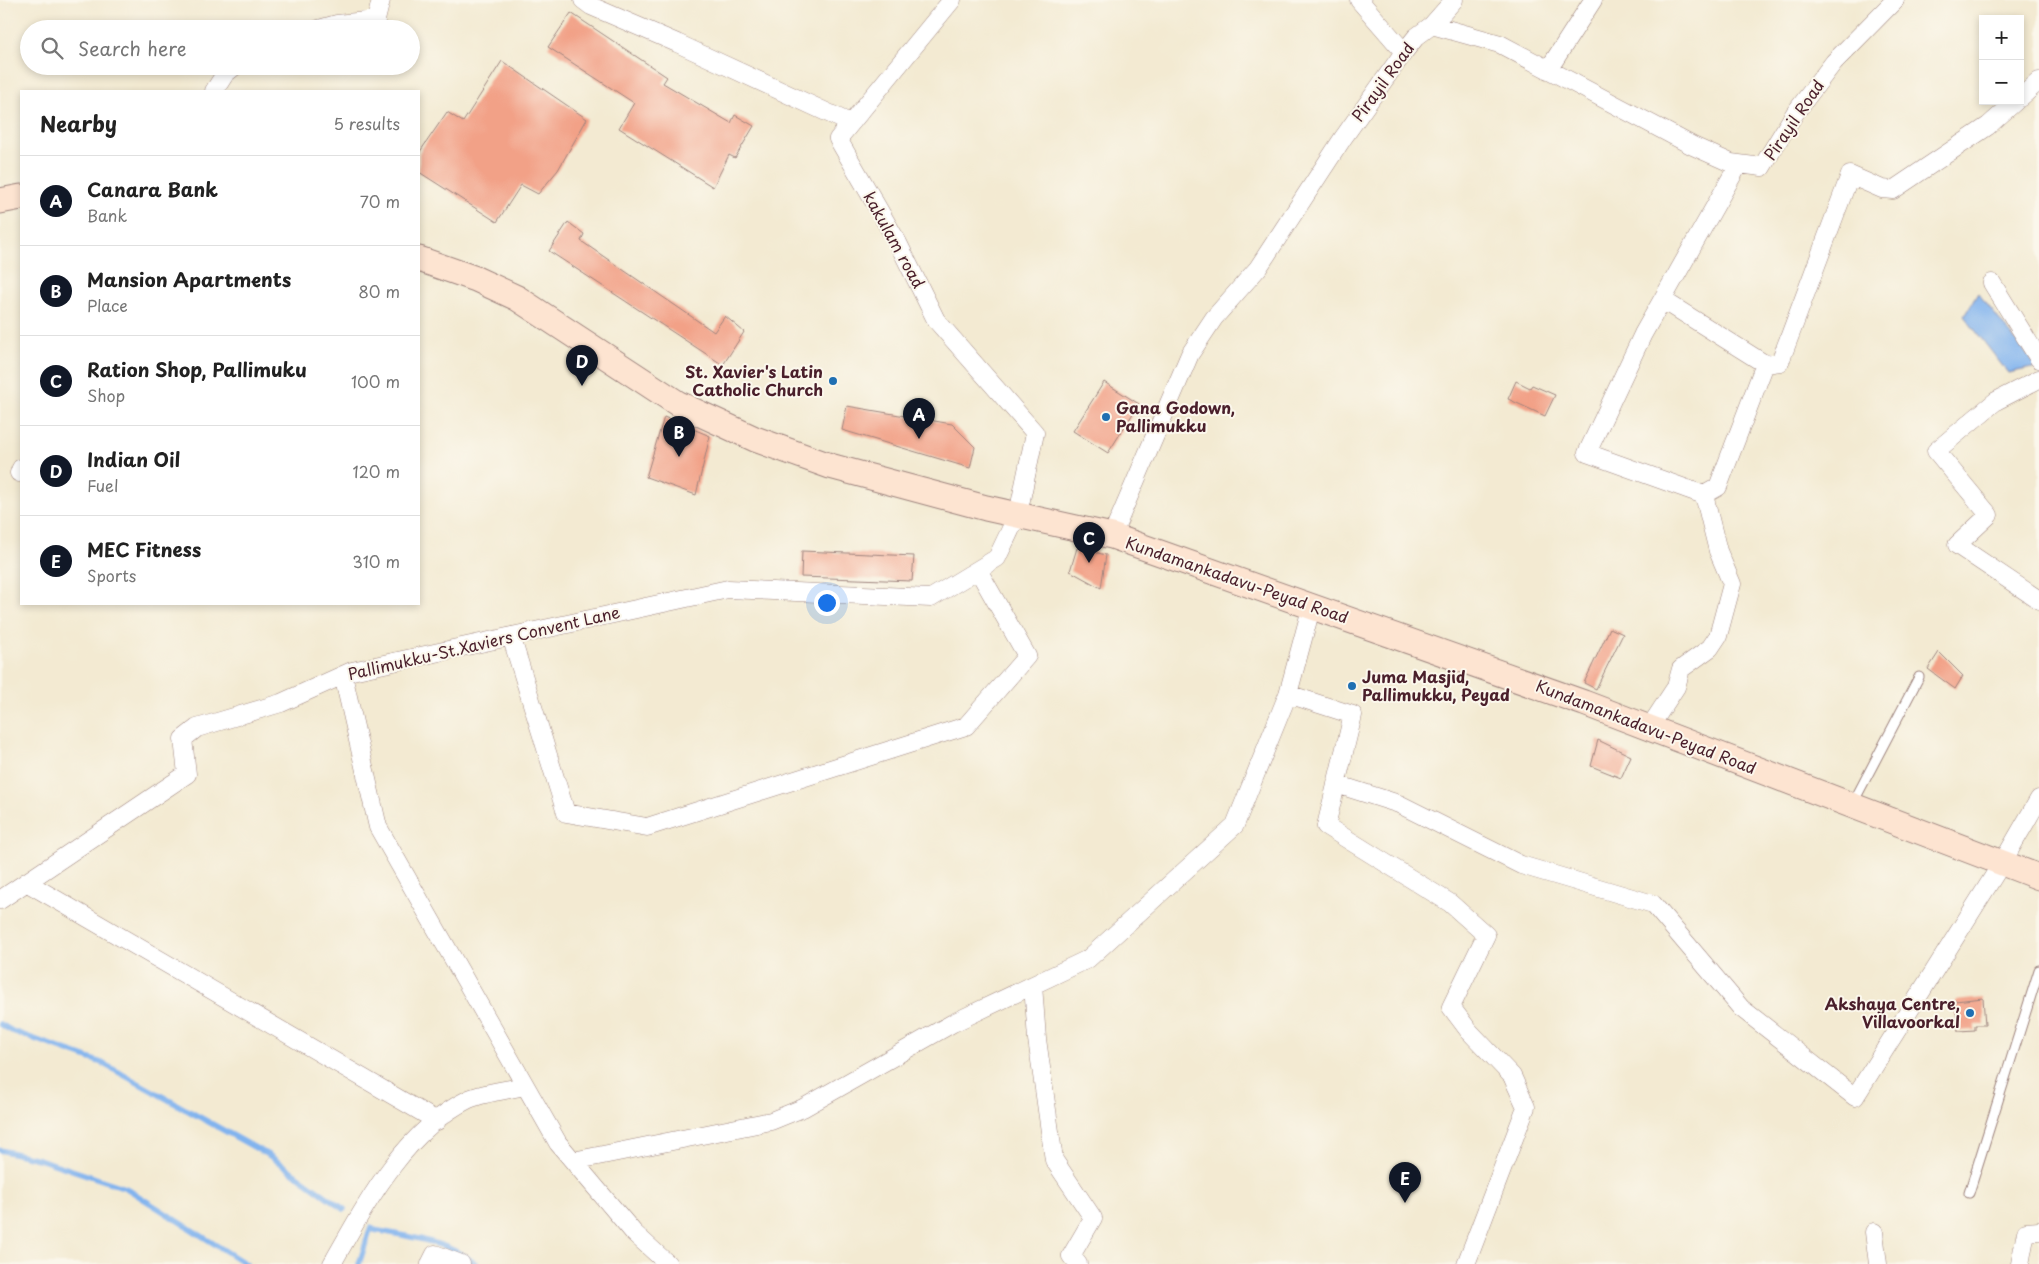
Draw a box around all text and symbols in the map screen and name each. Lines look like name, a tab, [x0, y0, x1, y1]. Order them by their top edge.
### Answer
map controls	[1979, 15, 2024, 105]
button: +	[1979, 15, 2024, 60]
search box	[20, 20, 420, 75]
icon: search	[38, 34, 66, 62]
text: Search here	[78, 34, 187, 62]
street label: Pirayil Road	[1345, 37, 1419, 126]
button: −	[1979, 60, 2024, 105]
street label: Pirayil Road	[1757, 74, 1829, 165]
text: Nearby	[40, 107, 117, 139]
text: 5 results	[333, 111, 400, 135]
text: Canara Bank	[87, 175, 218, 203]
street label: kakulam road	[858, 187, 931, 292]
text: A	[50, 189, 62, 213]
text: 70 m	[360, 189, 400, 213]
text: Bank	[87, 203, 127, 227]
text: Mansion Apartments	[87, 265, 291, 293]
text: B	[51, 279, 61, 303]
text: 80 m	[358, 279, 400, 303]
text: Place	[87, 293, 128, 317]
pin: D	[566, 345, 598, 386]
text: Ration Shop, Pallimuku	[87, 355, 307, 383]
place label: St. Xavier's Latin Catholic Church	[685, 359, 823, 401]
text: C	[50, 369, 62, 393]
text: 100 m	[351, 369, 400, 393]
marker: St. Xavier's Latin Catholic Church	[827, 375, 839, 387]
text: Shop	[87, 383, 125, 407]
place label: Gana Godown, Pallimukku	[1116, 395, 1235, 437]
pin: A	[903, 398, 935, 439]
marker: Gana Godown, Pallimukku	[1100, 411, 1112, 423]
pin: B	[663, 416, 695, 457]
text: Indian Oil	[87, 445, 180, 473]
text: D	[50, 459, 62, 483]
text: 120 m	[353, 459, 400, 483]
text: Fuel	[87, 473, 118, 497]
pin: C	[1073, 522, 1105, 563]
street label: Kundamankadavu-Peyad Road	[1123, 530, 1352, 629]
text: MEC Fitness	[87, 535, 201, 563]
text: E	[51, 549, 61, 573]
text: 310 m	[352, 549, 400, 573]
text: Sports	[87, 563, 136, 587]
your location	[814, 590, 840, 616]
street label: Pallimukku-St.Xaviers Convent Lane	[345, 599, 622, 685]
place label: Juma Masjid, Pallimukku, Peyad	[1362, 664, 1510, 706]
street label: Kundamankadavu-Peyad Road	[1533, 673, 1760, 779]
marker: Juma Masjid, Pallimukku, Peyad	[1346, 680, 1358, 692]
place label: Akshaya Centre, Villavoorkal	[1825, 991, 1960, 1033]
marker: Akshaya Centre, Villavoorkal	[1964, 1007, 1976, 1019]
pin: E	[1389, 1162, 1421, 1203]

